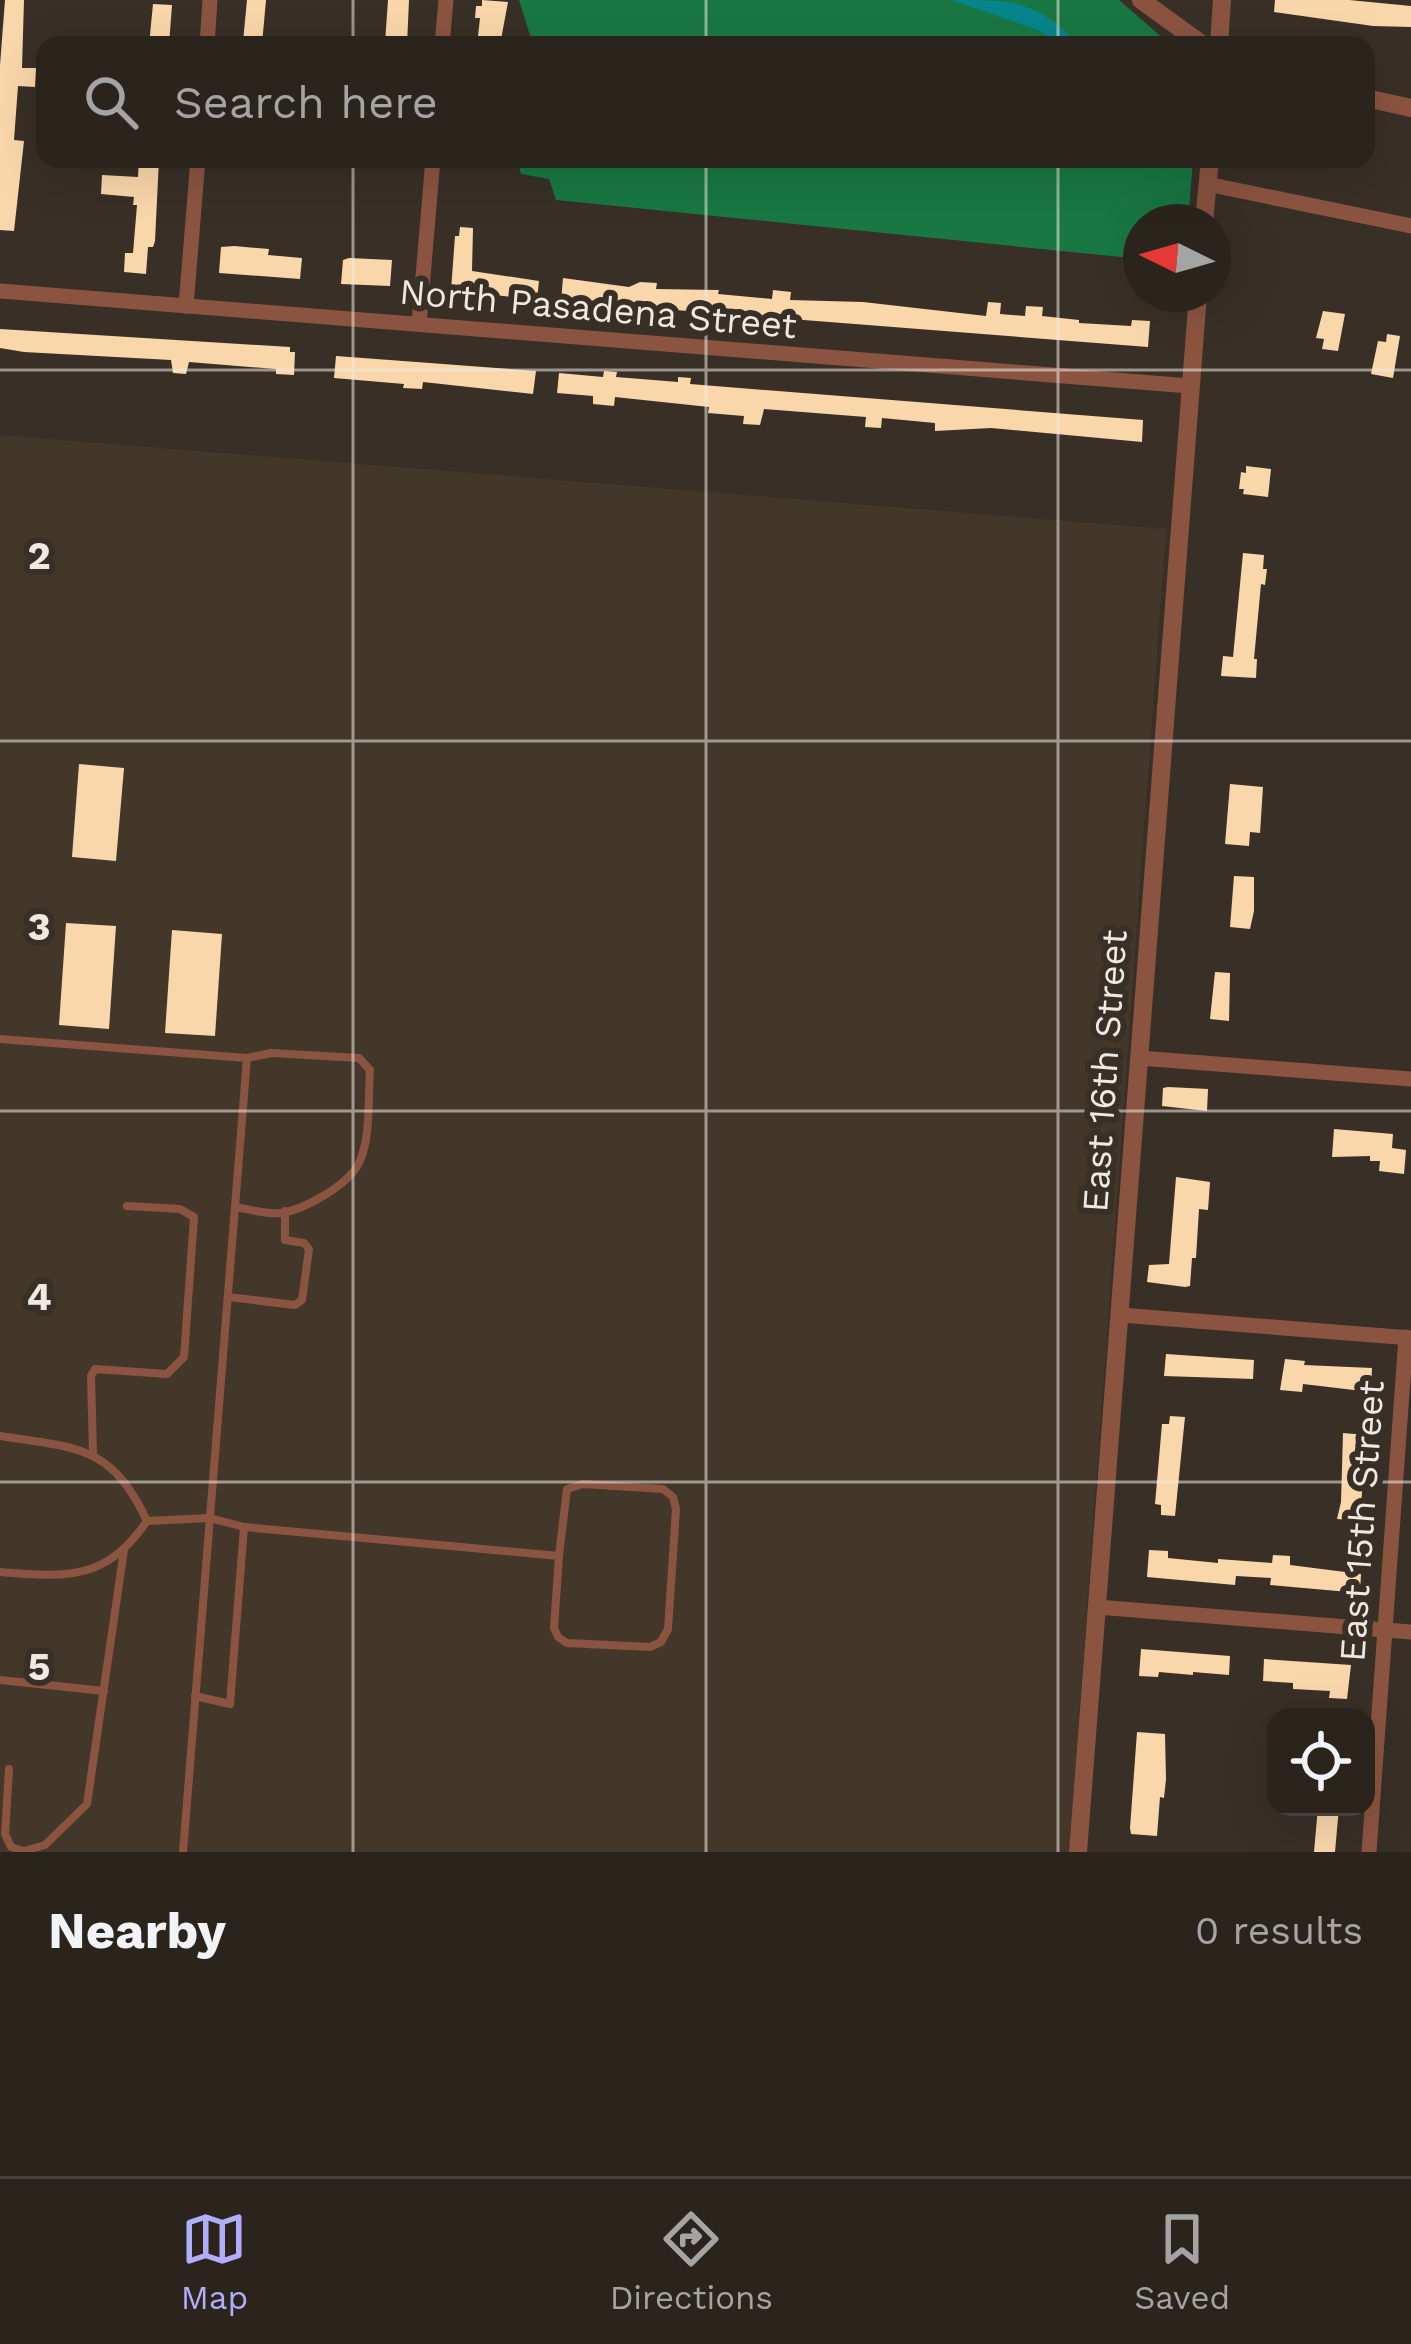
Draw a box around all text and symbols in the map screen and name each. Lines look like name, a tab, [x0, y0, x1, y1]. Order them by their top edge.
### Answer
search box	[36, 36, 1375, 168]
icon: search	[78, 69, 144, 135]
text: Search here	[174, 76, 438, 129]
north arrow	[1123, 204, 1231, 312]
street label: North Pasadena Street	[398, 271, 798, 347]
text: 2	[27, 533, 51, 578]
text: 3	[27, 904, 51, 949]
street label: East 16th Street	[1074, 928, 1136, 1214]
text: 4	[26, 1274, 52, 1319]
street label: East 15th Street	[1331, 1379, 1393, 1663]
text: 5	[28, 1644, 50, 1689]
map controls	[1267, 1708, 1375, 1816]
button: locate	[1267, 1708, 1375, 1816]
text: Nearby	[48, 1901, 226, 1960]
text: 0 results	[1195, 1908, 1363, 1953]
tab: Map	[181, 2206, 248, 2317]
tab: Directions	[610, 2206, 773, 2317]
tab: Saved	[1134, 2206, 1230, 2317]

